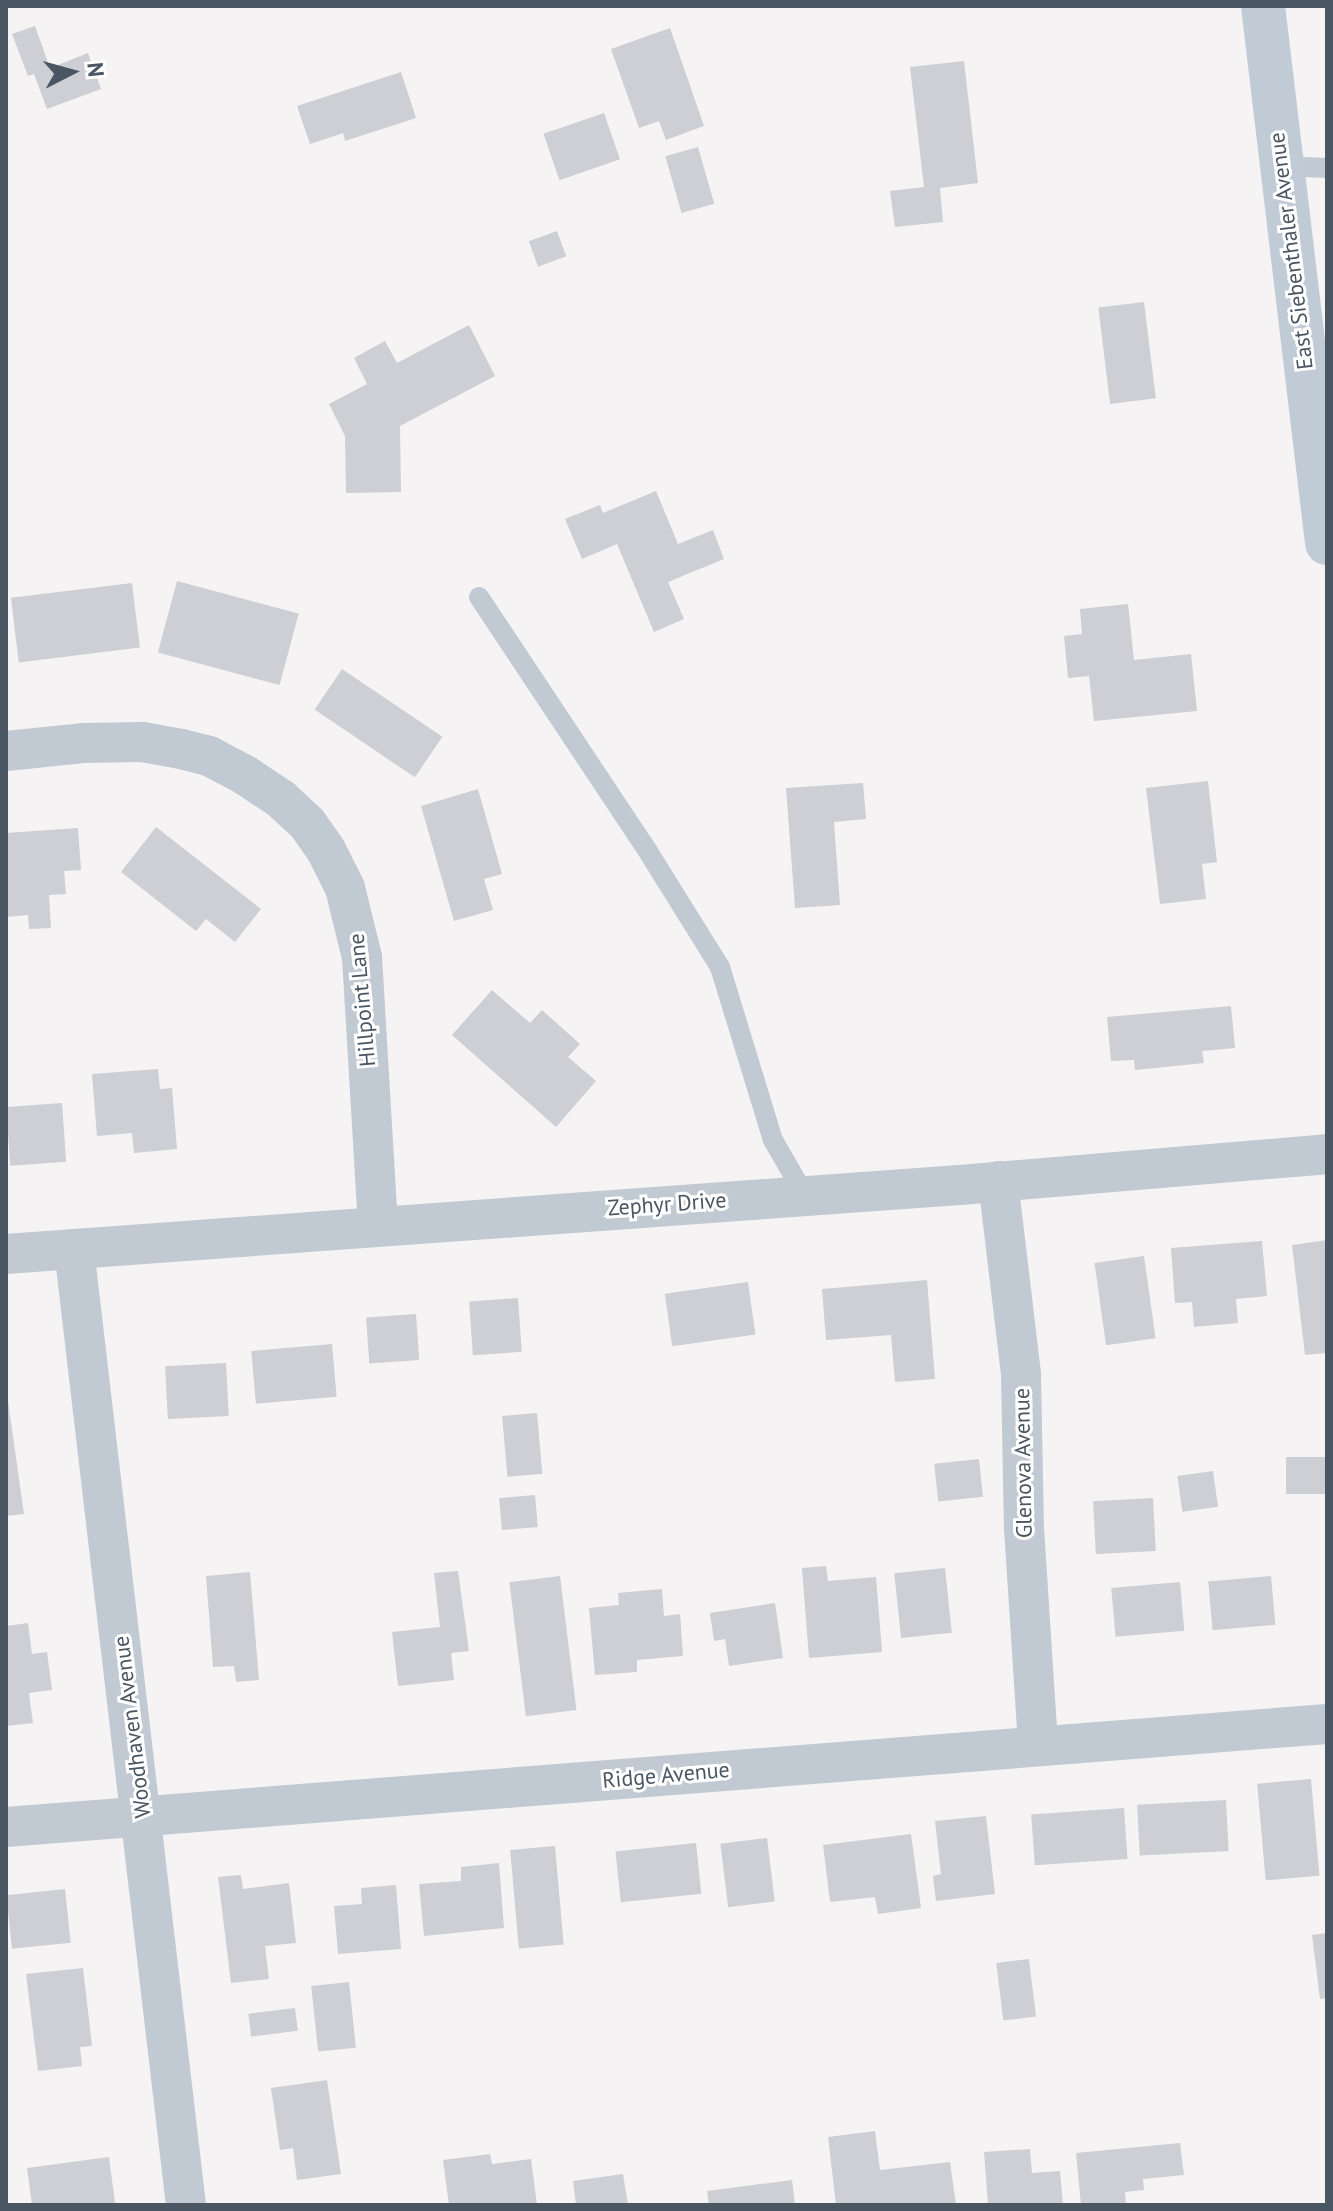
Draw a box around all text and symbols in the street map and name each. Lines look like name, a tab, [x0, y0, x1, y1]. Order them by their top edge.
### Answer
north arrow	[32, 32, 112, 112]
text: N	[81, 61, 111, 78]
street label: East Siebenthaler Avenue	[1263, 131, 1319, 371]
street label: Hillpoint Lane	[343, 932, 381, 1068]
street label: Zephyr Drive	[607, 1187, 727, 1221]
street label: Glenova Avenue	[1008, 1387, 1038, 1539]
street label: Woodhaven Avenue	[108, 1634, 156, 1820]
street label: Ridge Avenue	[601, 1756, 731, 1794]

